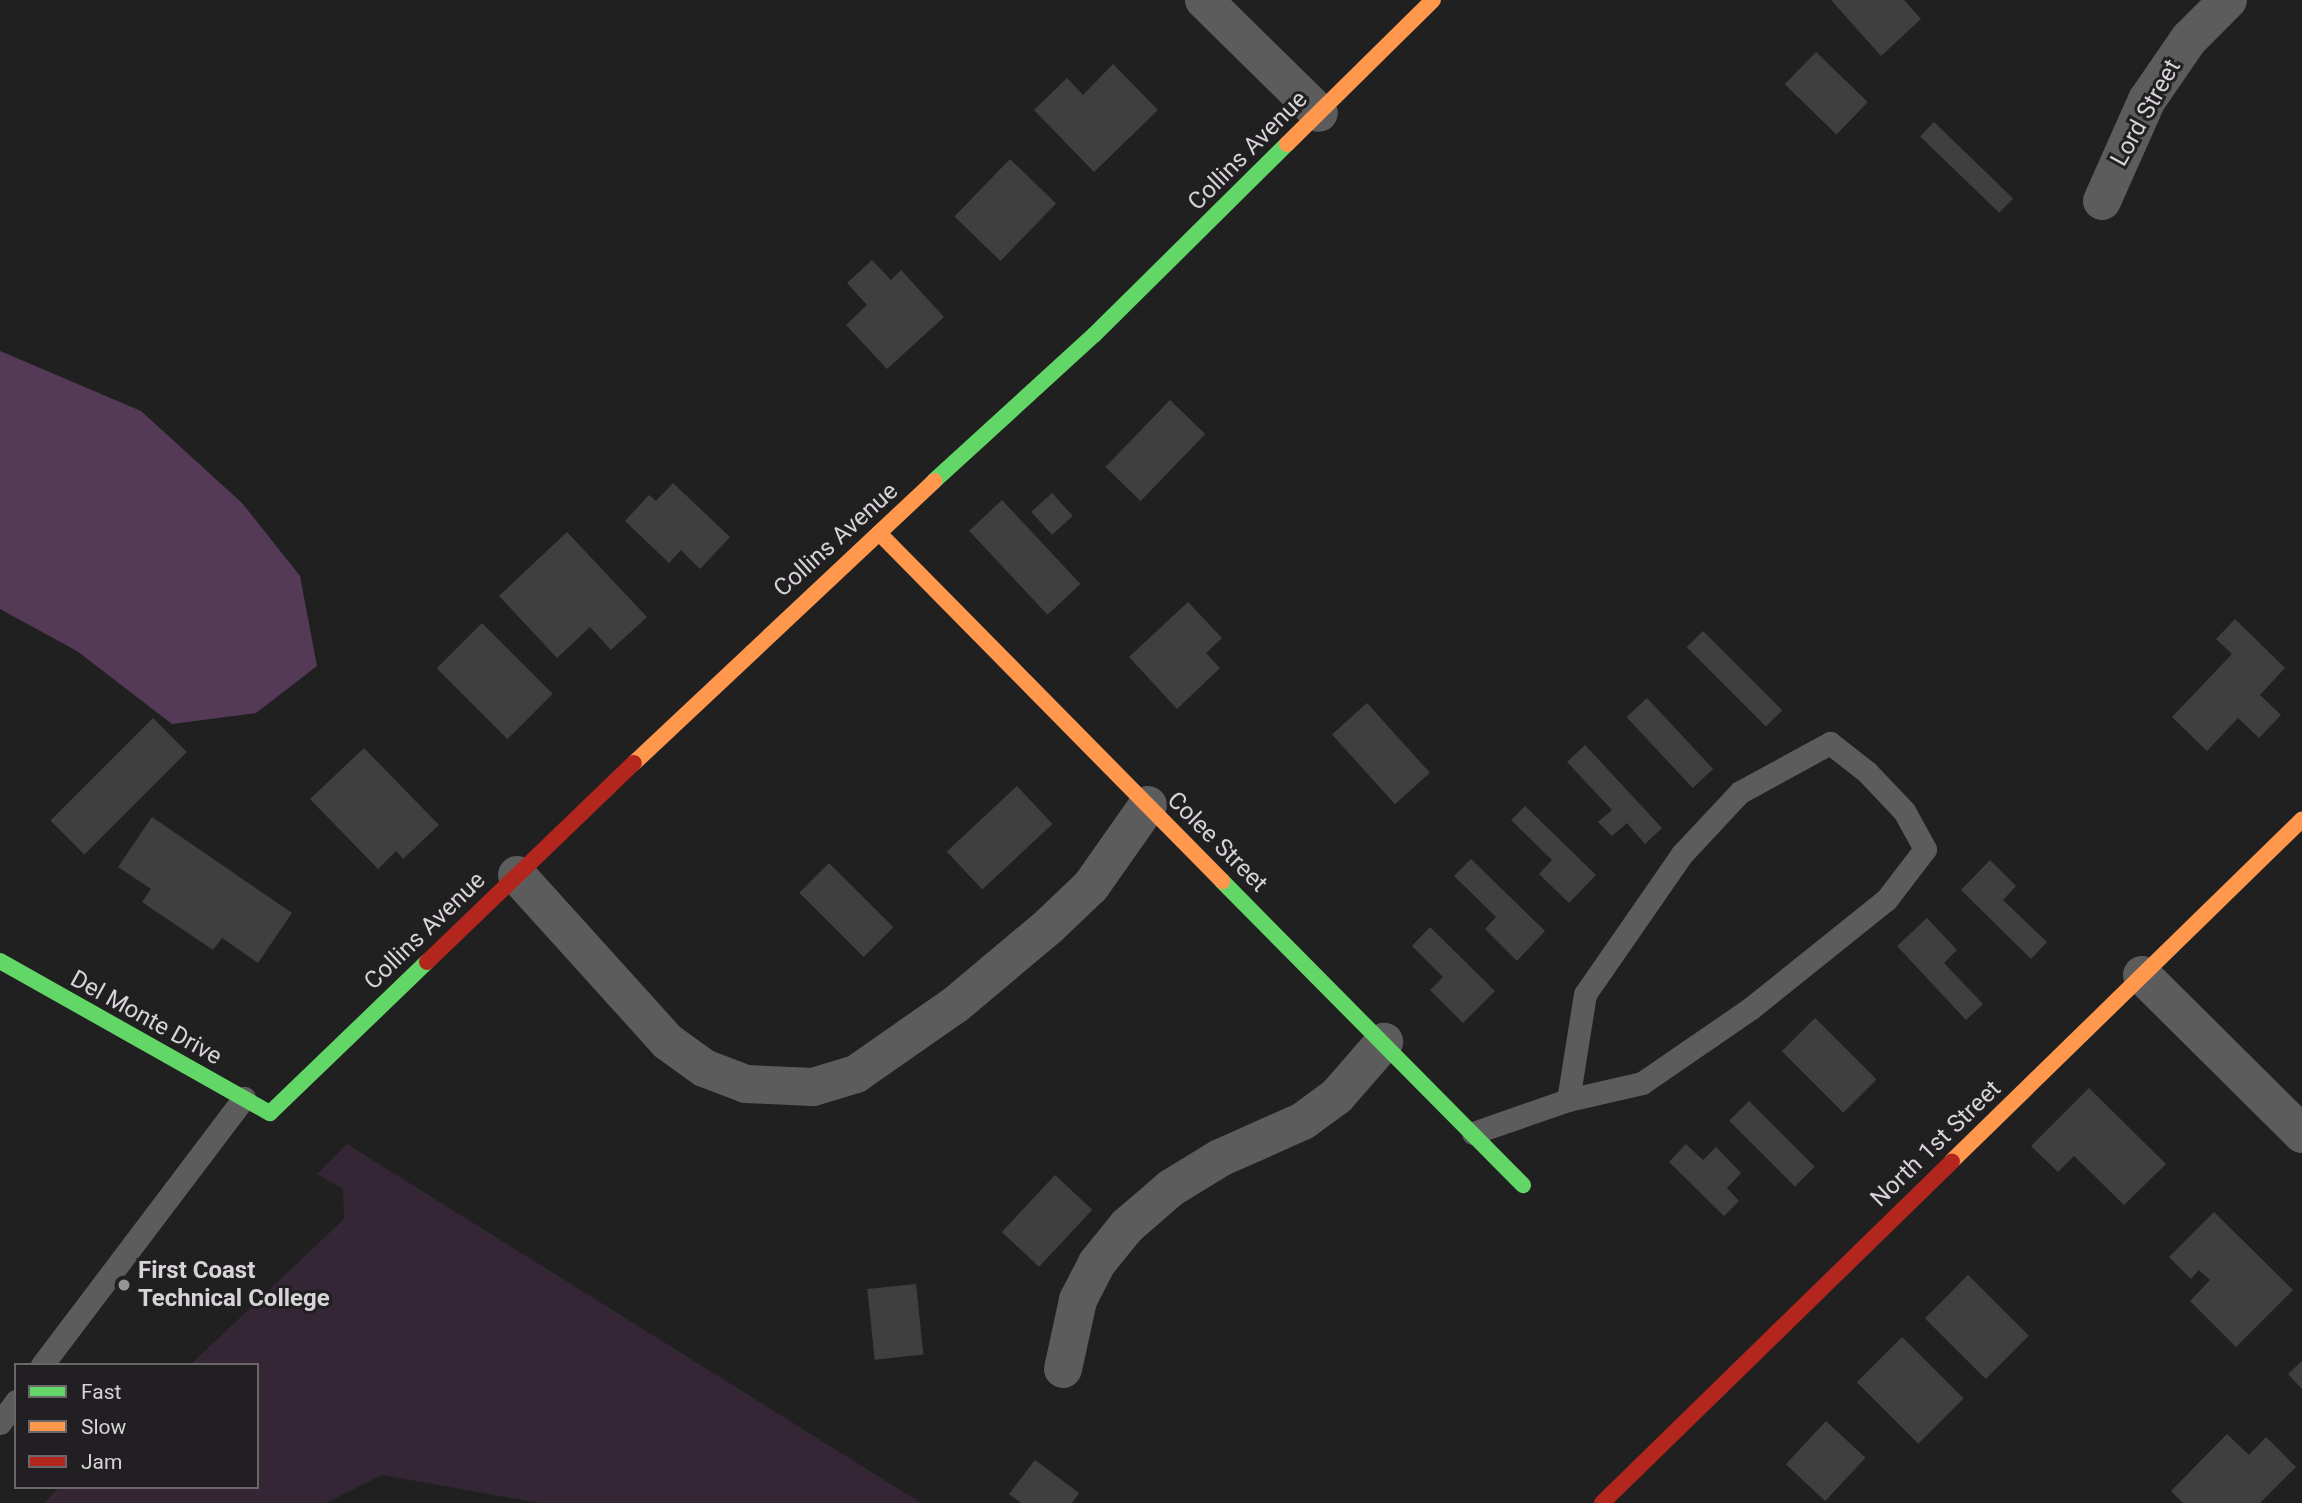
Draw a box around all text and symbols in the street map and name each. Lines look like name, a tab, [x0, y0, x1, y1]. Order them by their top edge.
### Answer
street label: Lord Street	[2105, 55, 2187, 171]
street label: Collins Avenue	[1182, 85, 1314, 217]
street label: Collins Avenue	[768, 477, 904, 603]
street label: Colee Street	[1161, 786, 1273, 898]
street label: Collins Avenue	[359, 866, 491, 996]
street label: Del Monte Drive	[65, 965, 227, 1071]
street label: North 1st Street	[1865, 1075, 2007, 1213]
place label: First Coast Technical College	[138, 1257, 330, 1313]
marker: First Coast Technical College	[116, 1277, 132, 1293]
legend	[14, 1363, 259, 1489]
text: Fast	[81, 1380, 121, 1404]
text: Slow	[81, 1415, 126, 1439]
text: Jam	[81, 1450, 122, 1474]

